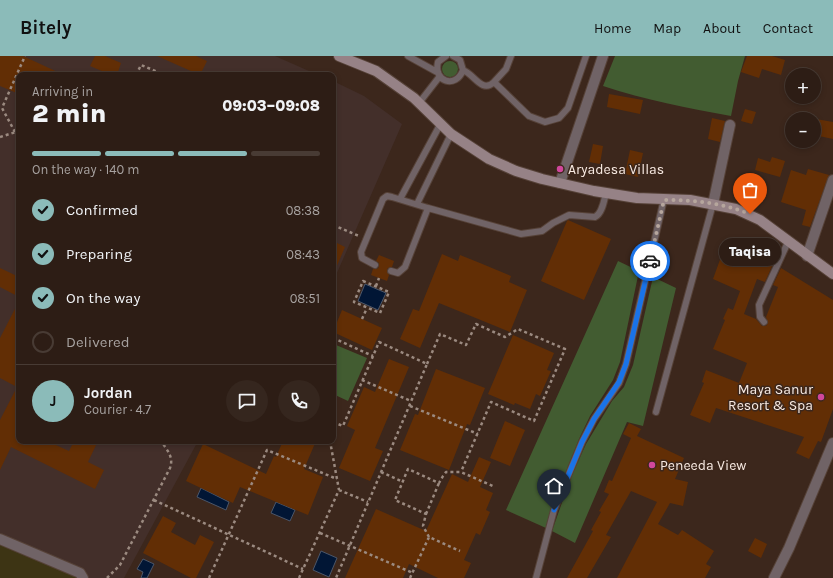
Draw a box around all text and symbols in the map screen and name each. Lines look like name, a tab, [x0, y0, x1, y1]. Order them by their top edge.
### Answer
text: Bitely	[20, 17, 71, 39]
text: Home	[594, 20, 631, 37]
text: Map	[653, 20, 681, 37]
text: About	[703, 20, 741, 37]
text: Contact	[763, 20, 813, 37]
map controls	[785, 68, 821, 148]
button: +	[785, 68, 821, 104]
text: Arriving in	[32, 84, 93, 99]
text: 09:03–09:08	[222, 97, 320, 115]
text: 2 min	[32, 98, 107, 129]
button: −	[785, 112, 821, 148]
place label: Aryadesa Villas	[568, 161, 664, 178]
text: On the way · 140 m	[32, 162, 139, 177]
marker: Aryadesa Villas	[555, 164, 565, 174]
pin	[733, 173, 767, 214]
icon: bag	[739, 179, 761, 201]
icon: check	[32, 199, 54, 221]
text: Confirmed	[66, 201, 138, 219]
text: 08:38	[286, 203, 320, 218]
callout: Taqisa	[719, 238, 781, 266]
courier	[630, 241, 670, 281]
icon: check	[32, 243, 54, 265]
text: Taqisa	[729, 244, 771, 259]
text: Preparing	[66, 245, 132, 263]
text: 08:43	[286, 247, 320, 262]
icon: car	[639, 250, 661, 272]
icon: check	[32, 287, 54, 309]
text: On the way	[66, 289, 140, 307]
text: 08:51	[290, 291, 320, 306]
text: Delivered	[66, 333, 130, 351]
button: chat	[226, 380, 268, 422]
button: phone	[278, 380, 320, 422]
place label: Maya Sanur Resort & Spa	[728, 381, 814, 414]
text: Jordan	[84, 384, 132, 402]
text: J	[50, 392, 56, 410]
marker: Maya Sanur Resort & Spa	[816, 392, 826, 402]
text: Courier · 4.7	[84, 402, 151, 417]
place label: Peneeda View	[660, 457, 746, 474]
marker: Peneeda View	[647, 460, 657, 470]
pin	[537, 469, 571, 510]
icon: home	[543, 475, 565, 497]

